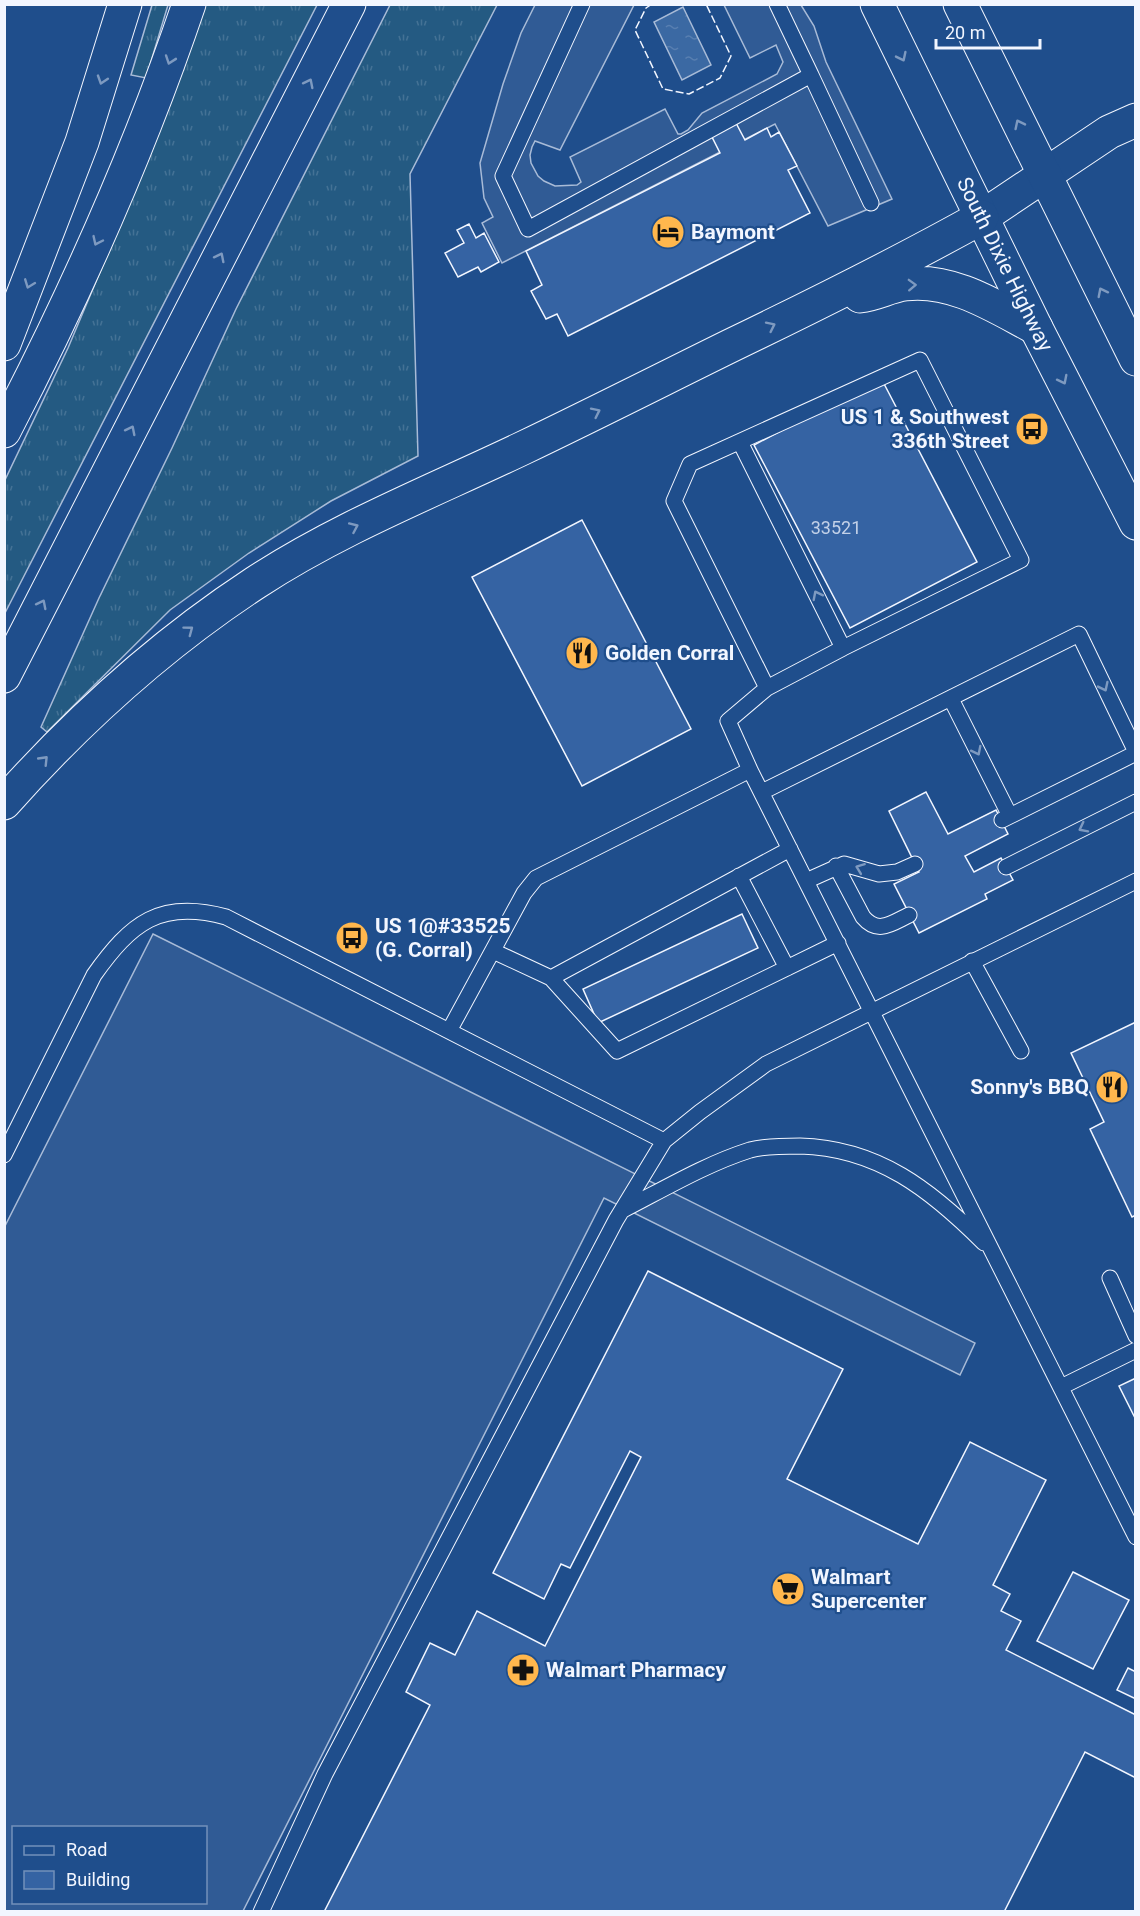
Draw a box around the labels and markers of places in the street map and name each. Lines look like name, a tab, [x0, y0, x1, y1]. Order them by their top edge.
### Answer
hotel icon: Baymont	[650, 214, 686, 250]
place label: Baymont	[691, 220, 775, 244]
place label: US 1 & Southwest 336th Street	[841, 405, 1009, 453]
bus stop icon: US 1 & Southwest 336th Street	[1014, 411, 1050, 447]
restaurant icon: Golden Corral	[564, 635, 600, 671]
place label: Golden Corral	[605, 641, 734, 665]
place label: US 1@#33525 (G. Corral)	[375, 914, 511, 962]
bus stop icon: US 1@#33525 (G. Corral)	[334, 920, 370, 956]
restaurant icon: Sonny's BBQ	[1094, 1069, 1130, 1105]
place label: Sonny's BBQ	[970, 1075, 1089, 1099]
place label: Walmart Supercenter	[811, 1565, 927, 1613]
supermarket icon: Walmart Supercenter	[770, 1571, 806, 1607]
pharmacy icon: Walmart Pharmacy	[505, 1652, 541, 1688]
place label: Walmart Pharmacy	[546, 1658, 726, 1682]

